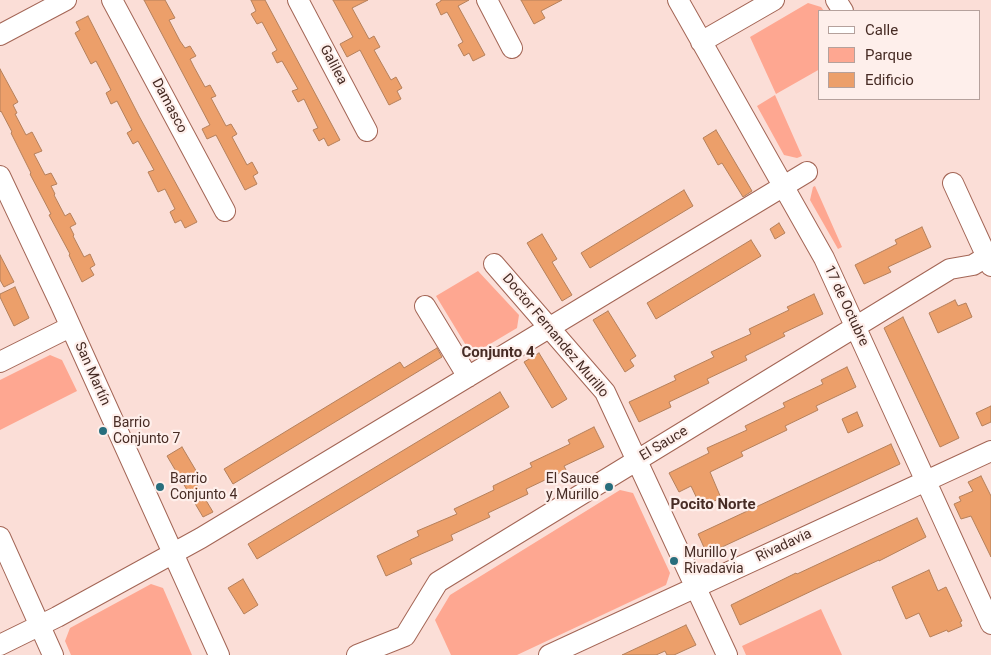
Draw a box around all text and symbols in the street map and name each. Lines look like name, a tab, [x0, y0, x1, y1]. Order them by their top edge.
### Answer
legend	[818, 10, 981, 100]
text: Calle	[865, 21, 898, 39]
street label: Galilea	[316, 42, 350, 88]
text: Parque	[865, 46, 912, 64]
text: Edificio	[865, 71, 914, 89]
street label: Damasco	[148, 76, 190, 136]
street label: 17 de Octubre	[820, 263, 872, 349]
street label: Doctor Fernandez Murillo	[498, 271, 612, 401]
street label: San Martín	[71, 340, 113, 408]
district label: Conjunto 4	[461, 344, 535, 362]
place label: Barrio Conjunto 7	[113, 415, 180, 448]
street label: El Sauce	[637, 423, 691, 465]
marker: Barrio Conjunto 7	[97, 425, 109, 437]
place label: Barrio Conjunto 4	[170, 471, 237, 504]
place label: El Sauce y Murillo	[546, 471, 599, 504]
marker: Barrio Conjunto 4	[154, 481, 166, 493]
marker: El Sauce y Murillo	[603, 481, 615, 493]
district label: Pocito Norte	[671, 496, 755, 514]
street label: Rivadavia	[753, 526, 815, 566]
place label: Murillo y Rivadavia	[684, 545, 744, 578]
marker: Murillo y Rivadavia	[668, 555, 680, 567]

